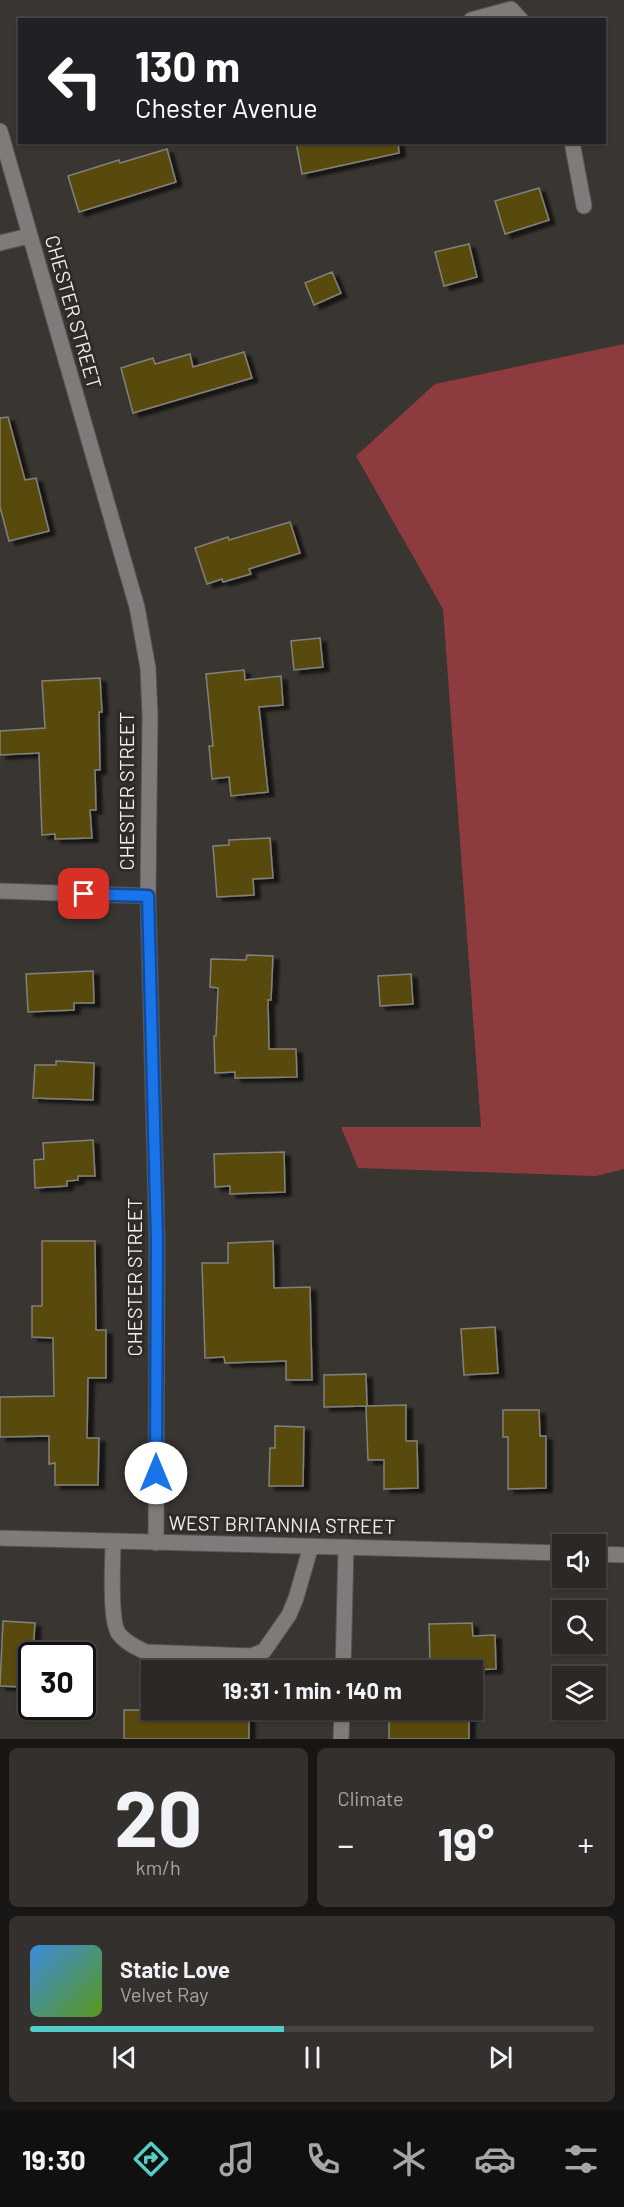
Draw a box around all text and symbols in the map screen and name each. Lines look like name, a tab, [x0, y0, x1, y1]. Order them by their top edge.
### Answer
text: 130 m	[135, 40, 240, 90]
icon: left	[36, 42, 114, 120]
text: Chester Avenue	[135, 91, 318, 123]
street label: CHESTER STREET	[41, 232, 107, 391]
street label: CHESTER STREET	[114, 712, 138, 870]
pin	[58, 868, 109, 919]
icon: arrive	[67, 877, 100, 910]
street label: CHESTER STREET	[122, 1198, 146, 1356]
position arrow	[124, 1441, 188, 1505]
street label: WEST BRITANNIA STREET	[168, 1510, 396, 1538]
map controls	[552, 1534, 606, 1720]
button: sound	[552, 1534, 606, 1588]
button: search	[552, 1600, 606, 1654]
speed limit sign: 30	[18, 1642, 96, 1720]
button: layers	[552, 1666, 606, 1720]
text: 19:31 · 1 min · 140 m	[222, 1677, 402, 1703]
text: 20	[114, 1769, 202, 1863]
text: Climate	[338, 1786, 404, 1810]
text: 19°	[437, 1816, 494, 1870]
text: −	[338, 1824, 354, 1864]
text: +	[578, 1824, 594, 1864]
text: km/h	[136, 1855, 181, 1879]
text: Static Love	[120, 1956, 230, 1982]
text: Velvet Ray	[120, 1982, 209, 2006]
icon: previous	[108, 2041, 141, 2074]
icon: pause	[296, 2041, 329, 2074]
icon: next	[484, 2041, 517, 2074]
icon: directions	[130, 2138, 172, 2180]
icon: music	[216, 2138, 258, 2180]
icon: phone	[302, 2138, 344, 2180]
icon: climate	[388, 2138, 430, 2180]
icon: car	[474, 2138, 516, 2180]
icon: filters	[560, 2138, 602, 2180]
text: 19:30	[22, 2143, 86, 2175]

